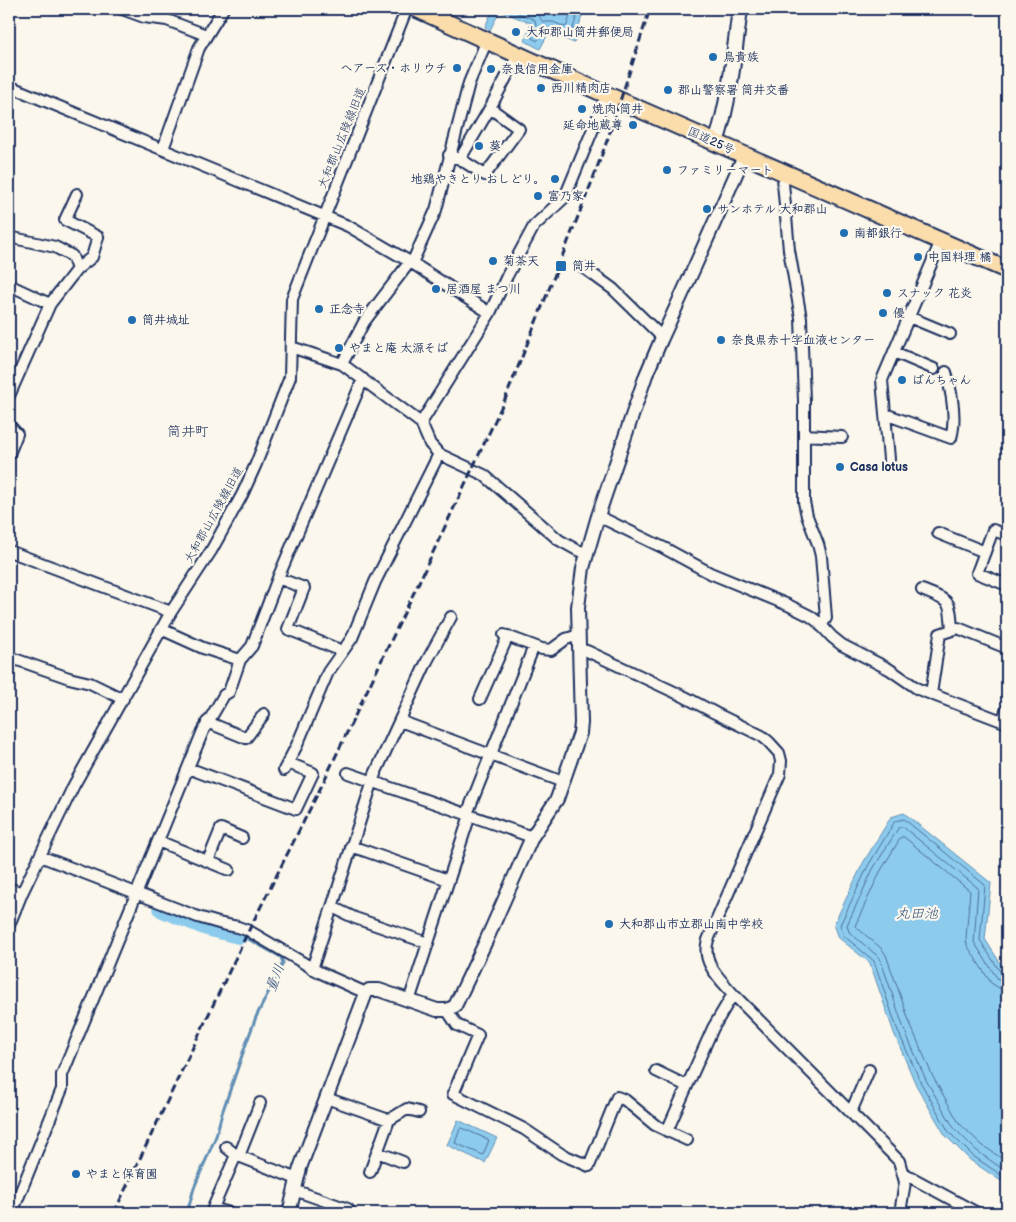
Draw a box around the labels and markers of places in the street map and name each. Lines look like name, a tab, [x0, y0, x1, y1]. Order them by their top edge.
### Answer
place label: 大和郡山筒井郵便局	[526, 25, 634, 40]
marker: 大和郡山筒井郵便局	[510, 26, 522, 38]
place label: 鳥貴族	[723, 50, 759, 65]
marker: 鳥貴族	[707, 51, 719, 63]
place label: ヘアーズ・ホリウチ	[340, 61, 447, 76]
marker: ヘアーズ・ホリウチ	[451, 62, 463, 74]
place label: 奈良信用金庫	[501, 62, 573, 77]
marker: 奈良信用金庫	[485, 63, 497, 75]
place label: 西川精肉店	[551, 81, 611, 96]
marker: 西川精肉店	[535, 82, 547, 94]
place label: 郡山警察署 筒井交番	[678, 83, 789, 98]
marker: 郡山警察署 筒井交番	[662, 84, 674, 96]
place label: 焼肉 筒井	[592, 102, 643, 117]
marker: 焼肉 筒井	[576, 103, 588, 115]
place label: 延命地蔵尊	[563, 118, 623, 133]
marker: 延命地蔵尊	[627, 119, 639, 131]
place label: 葵	[489, 139, 501, 154]
marker: 葵	[473, 140, 485, 152]
place label: ファミリーマート	[677, 163, 773, 178]
marker: ファミリーマート	[661, 164, 673, 176]
place label: 地鶏やきとり おしどり。	[411, 172, 545, 187]
marker: 地鶏やきとり おしどり。	[549, 173, 561, 185]
place label: 富乃家	[548, 189, 584, 204]
marker: 富乃家	[532, 190, 544, 202]
place label: サンホテル 大和郡山	[717, 202, 828, 217]
marker: サンホテル 大和郡山	[701, 203, 713, 215]
place label: 南都銀行	[854, 226, 902, 241]
marker: 南都銀行	[838, 227, 850, 239]
place label: 中国料理 橘	[928, 250, 991, 265]
marker: 中国料理 橘	[912, 251, 924, 263]
place label: 菊茶天	[503, 254, 539, 269]
marker: 菊茶天	[487, 255, 499, 267]
marker: 筒井	[554, 259, 568, 273]
place label: 筒井	[572, 259, 596, 274]
place label: 居酒屋 まつ川	[446, 282, 521, 297]
marker: 居酒屋 まつ川	[430, 283, 442, 295]
place label: スナック 花炎	[897, 286, 972, 301]
marker: スナック 花炎	[881, 287, 893, 299]
place label: 正念寺	[329, 302, 365, 317]
marker: 正念寺	[313, 303, 325, 315]
place label: 優	[893, 306, 905, 321]
marker: 優	[877, 307, 889, 319]
place label: 筒井城址	[142, 313, 190, 328]
marker: 筒井城址	[126, 314, 138, 326]
place label: 奈良県赤十字血液センター	[731, 333, 875, 348]
marker: 奈良県赤十字血液センター	[715, 334, 727, 346]
place label: やまと庵 太源そば	[349, 341, 448, 356]
marker: やまと庵 太源そば	[333, 342, 345, 354]
place label: ばんちゃん	[912, 373, 971, 388]
marker: ばんちゃん	[896, 374, 908, 386]
place label: Casa lotus	[850, 460, 908, 475]
marker: Casa lotus	[834, 461, 846, 473]
place label: 大和郡山市立郡山南中学校	[619, 917, 763, 932]
marker: 大和郡山市立郡山南中学校	[603, 918, 615, 930]
place label: やまと保育園	[86, 1167, 158, 1182]
marker: やまと保育園	[70, 1168, 82, 1180]

